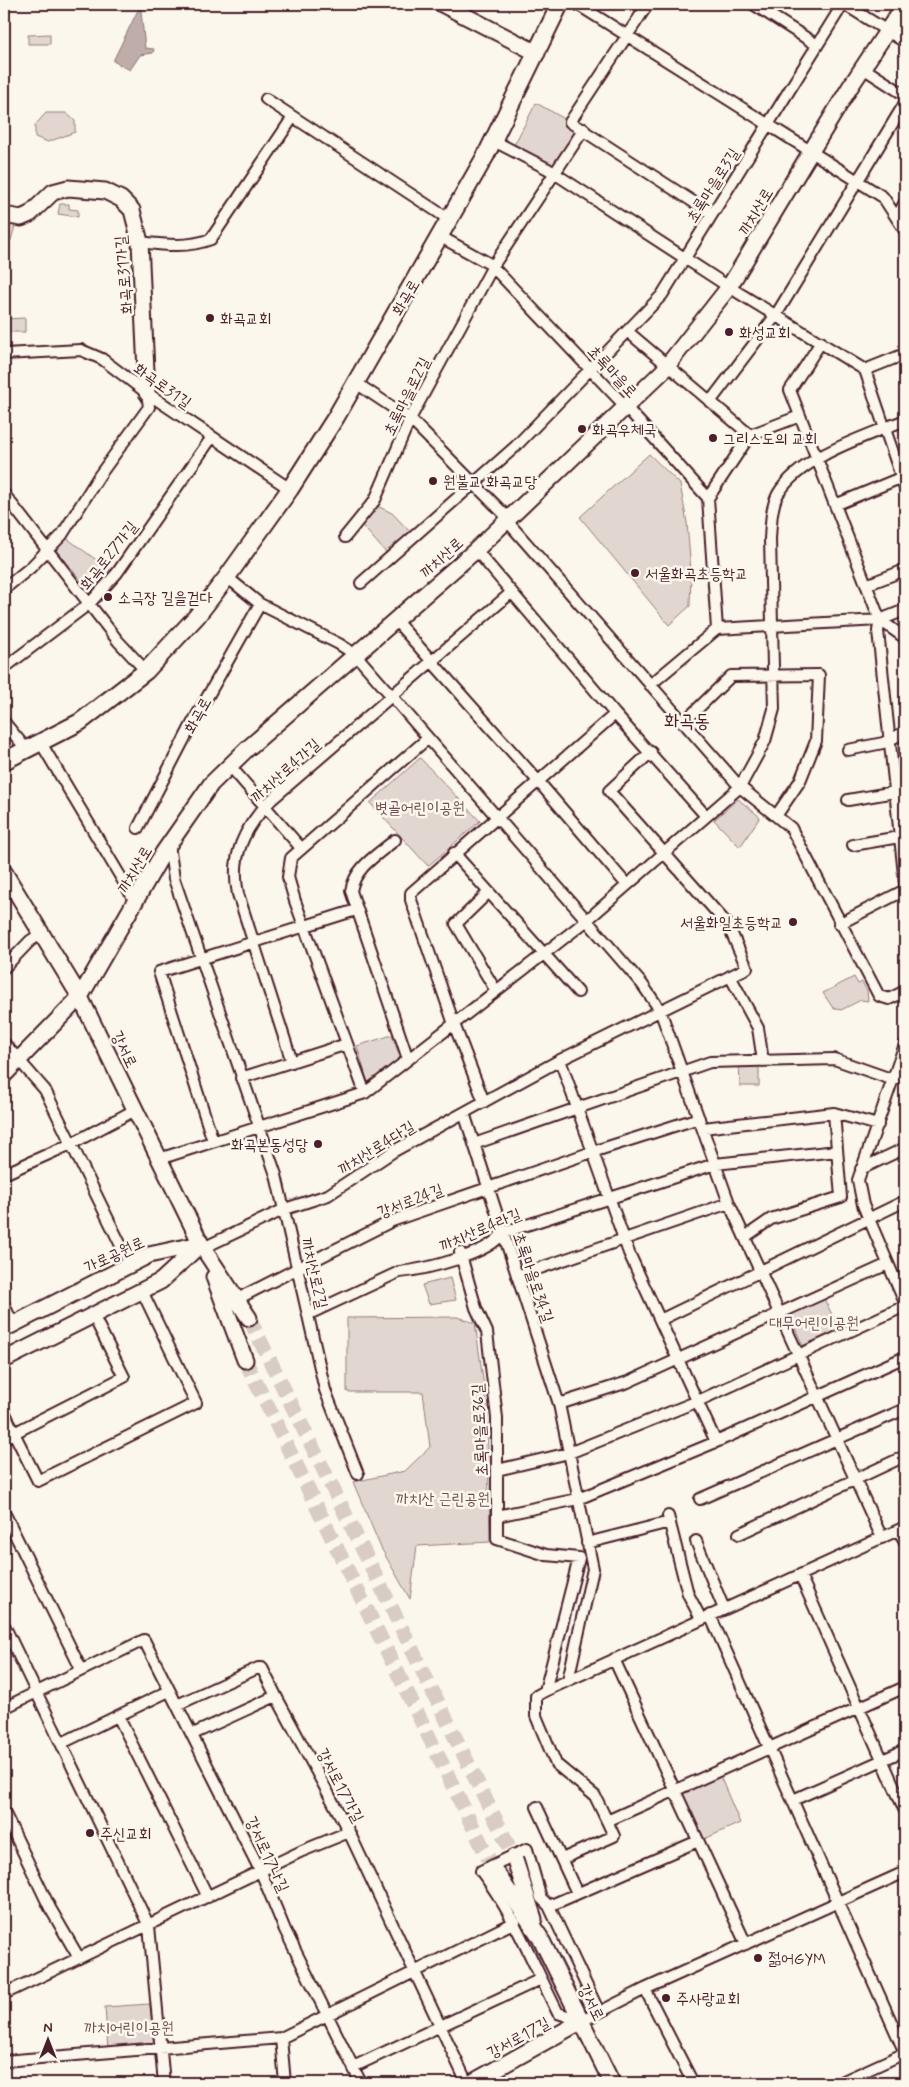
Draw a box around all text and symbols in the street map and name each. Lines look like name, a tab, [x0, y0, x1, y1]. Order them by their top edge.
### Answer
street label: 초록마을로3길	[682, 144, 745, 227]
street label: 까치산로	[734, 184, 779, 239]
street label: 화곡로31가길	[111, 235, 138, 315]
street label: 화곡로	[388, 276, 425, 320]
place label: 화곡교회	[220, 309, 272, 330]
marker: 화곡교회	[204, 312, 216, 324]
place label: 화성교회	[739, 323, 791, 344]
marker: 화성교회	[723, 326, 735, 338]
street label: 초록마을로	[582, 341, 642, 403]
street label: 초록마을로2길	[379, 354, 435, 440]
street label: 화곡로31길	[129, 359, 195, 414]
place label: 화곡우체국	[592, 420, 657, 441]
marker: 화곡우체국	[576, 423, 588, 435]
place label: 그리스도의 교회	[723, 429, 817, 450]
marker: 그리스도의 교회	[707, 432, 719, 444]
place label: 원불교 화곡교당	[443, 472, 538, 493]
marker: 원불교 화곡교당	[427, 475, 439, 487]
street label: 화곡로27가길	[76, 517, 143, 595]
street label: 까치산로	[416, 533, 468, 583]
place label: 서울화곡초등학교	[645, 564, 748, 585]
marker: 서울화곡초등학교	[629, 567, 641, 579]
place label: 소극장 길을걷다	[118, 588, 213, 609]
marker: 소극장 길을걷다	[102, 591, 114, 603]
street label: 화곡로	[180, 694, 217, 738]
district label: 화곡동	[664, 709, 710, 734]
street label: 까치산로4가길	[247, 734, 325, 808]
park label: 볏골어린이공원	[375, 798, 465, 819]
street label: 까치산로	[113, 842, 158, 897]
place label: 서울화일초등학교	[680, 913, 783, 934]
marker: 서울화일초등학교	[787, 916, 799, 928]
street label: 강서로	[106, 1028, 142, 1072]
street label: 까치산로4다길	[335, 1116, 419, 1180]
place label: 화곡본동성당	[231, 1135, 308, 1156]
marker: 화곡본동성당	[312, 1138, 324, 1150]
street label: 강서로24길	[375, 1179, 446, 1224]
street label: 까치산로4라길	[437, 1204, 525, 1257]
street label: 초록마을로34길	[507, 1230, 558, 1325]
street label: 가로공원로	[81, 1232, 148, 1278]
street label: 까치산로2길	[295, 1236, 332, 1311]
park label: 대무어린이공원	[769, 1313, 859, 1334]
street label: 초록마을로36길	[468, 1383, 493, 1477]
park label: 까치산 근린공원	[396, 1489, 490, 1510]
street label: 강서로17가길	[311, 1745, 368, 1827]
street label: 강서로17나길	[240, 1813, 293, 1896]
place label: 주신교회	[100, 1824, 152, 1845]
marker: 주신교회	[84, 1827, 96, 1839]
place label: 젊어GYM	[768, 1949, 826, 1970]
marker: 젊어GYM	[752, 1952, 764, 1964]
street label: 강서로	[573, 1981, 609, 2025]
place label: 주사랑교회	[676, 1989, 740, 2010]
marker: 주사랑교회	[660, 1992, 672, 2004]
street label: 강서로17길	[484, 2012, 554, 2064]
north arrow	[22, 2014, 72, 2064]
park label: 까치어린이공원	[84, 2018, 174, 2039]
text: N	[43, 2019, 53, 2037]

